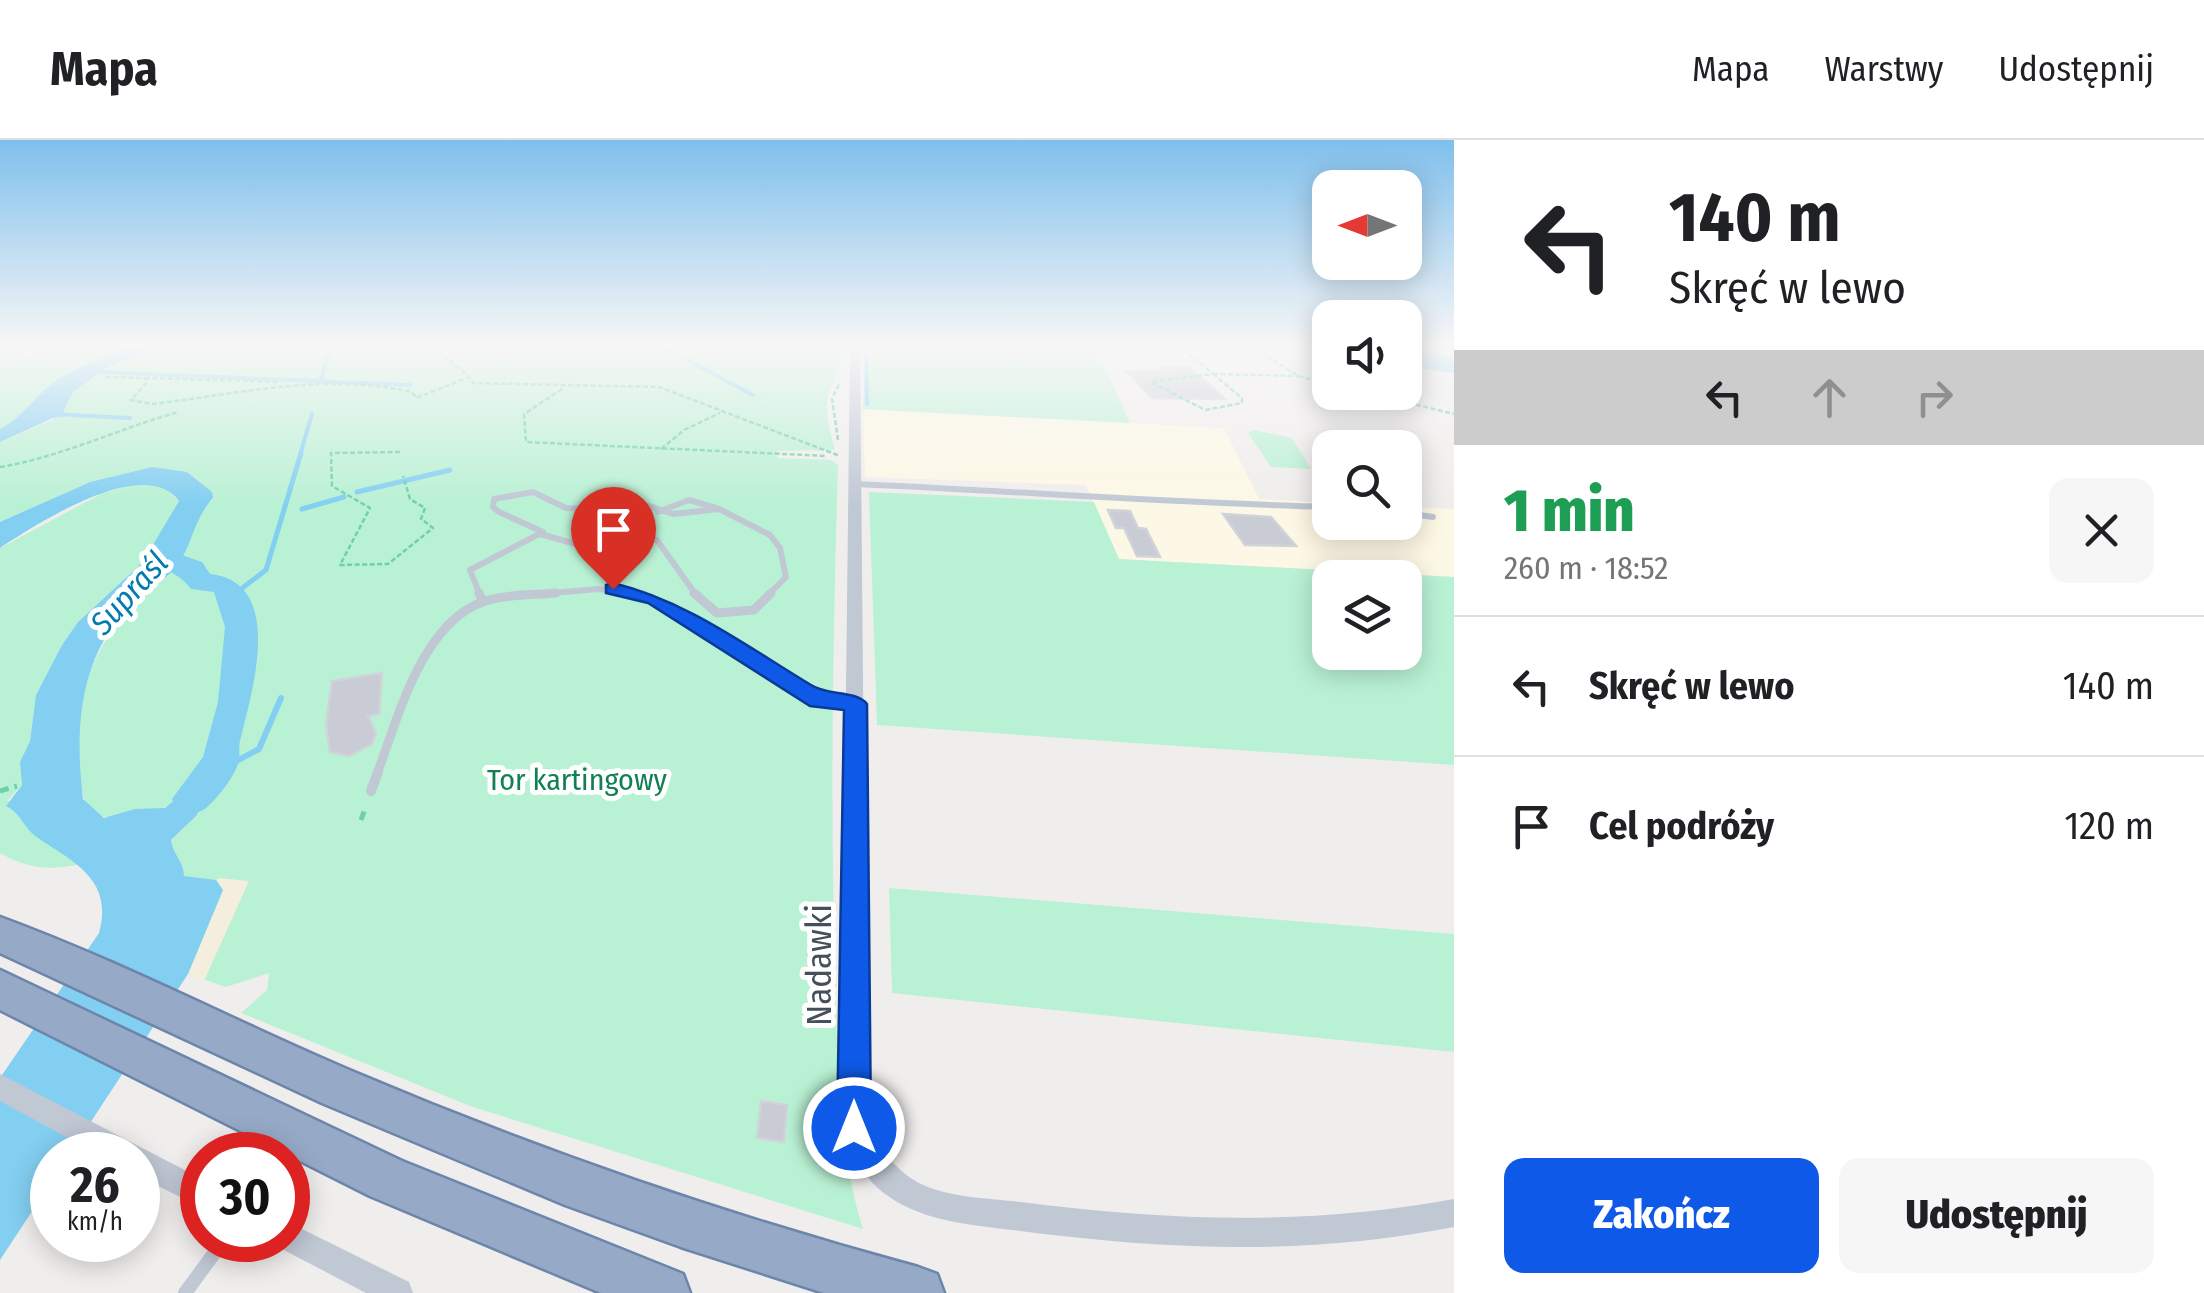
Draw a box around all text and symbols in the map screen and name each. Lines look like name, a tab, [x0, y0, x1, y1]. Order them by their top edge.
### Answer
text: Mapa	[50, 40, 158, 98]
text: Mapa	[1692, 48, 1769, 90]
text: Warstwy	[1824, 48, 1943, 90]
text: Udostępnij	[1998, 48, 2154, 90]
north arrow	[1312, 170, 1422, 280]
map controls	[1312, 170, 1422, 670]
text: 140 m	[1669, 176, 1841, 260]
icon: left	[1504, 180, 1634, 310]
text: Skręć w lewo	[1669, 261, 1906, 315]
button: sound	[1312, 300, 1422, 410]
icon: left	[1697, 370, 1752, 425]
icon: ahead	[1802, 370, 1857, 425]
icon: right	[1907, 370, 1962, 425]
button: search	[1312, 430, 1422, 540]
text: 1 min	[1504, 475, 1635, 547]
button: close	[2049, 478, 2154, 583]
pin	[571, 487, 656, 590]
icon: arrive	[586, 502, 641, 557]
water label: Supraśl	[81, 544, 176, 643]
text: 260 m · 18:52	[1504, 549, 1668, 587]
button: layers	[1312, 560, 1422, 670]
icon: left	[1504, 659, 1559, 714]
text: Skręć w lewo	[1589, 663, 1795, 709]
text: 140 m	[2063, 663, 2154, 709]
park label: Tor kartingowy	[487, 762, 668, 798]
icon: arrive	[1504, 799, 1559, 854]
text: Cel podróży	[1589, 803, 1774, 849]
text: 120 m	[2064, 803, 2154, 849]
street label: Nadawki	[798, 904, 840, 1026]
position arrow	[802, 1076, 906, 1180]
speed limit sign: 30	[180, 1132, 310, 1262]
text: 26	[70, 1155, 120, 1215]
button: Zakończ	[1504, 1158, 1819, 1273]
button: Udostępnij	[1839, 1158, 2154, 1273]
text: km/h	[67, 1207, 123, 1237]

